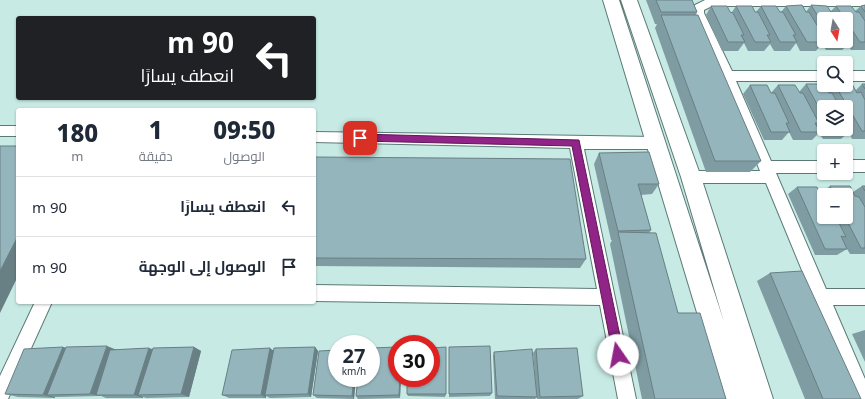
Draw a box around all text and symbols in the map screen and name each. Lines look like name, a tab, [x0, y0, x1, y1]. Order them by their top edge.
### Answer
north arrow	[817, 12, 853, 48]
map controls	[817, 12, 853, 224]
text: 90 m	[167, 23, 234, 61]
icon: left	[248, 32, 300, 84]
button: search	[817, 56, 853, 92]
text: انعطف يسارًا	[141, 63, 234, 87]
button: layers	[817, 100, 853, 136]
text: 1	[149, 113, 163, 146]
text: 09:50	[213, 113, 275, 146]
text: 180	[57, 116, 98, 149]
pin	[343, 121, 377, 155]
icon: arrive	[349, 127, 371, 149]
button: +	[817, 144, 853, 180]
text: m	[71, 147, 83, 165]
text: دقيقة	[139, 147, 173, 165]
text: الوصول	[224, 147, 265, 165]
button: −	[817, 188, 853, 224]
text: انعطف يسارًا	[180, 196, 266, 216]
icon: left	[278, 196, 300, 218]
text: 90 m	[32, 197, 67, 217]
text: الوصول إلى الوجهة	[139, 256, 266, 276]
icon: arrive	[278, 256, 300, 278]
text: 90 m	[32, 257, 67, 277]
position arrow	[597, 334, 639, 376]
speed limit sign: 30	[388, 335, 440, 387]
text: 27	[343, 342, 365, 369]
text: km/h	[342, 364, 366, 378]

